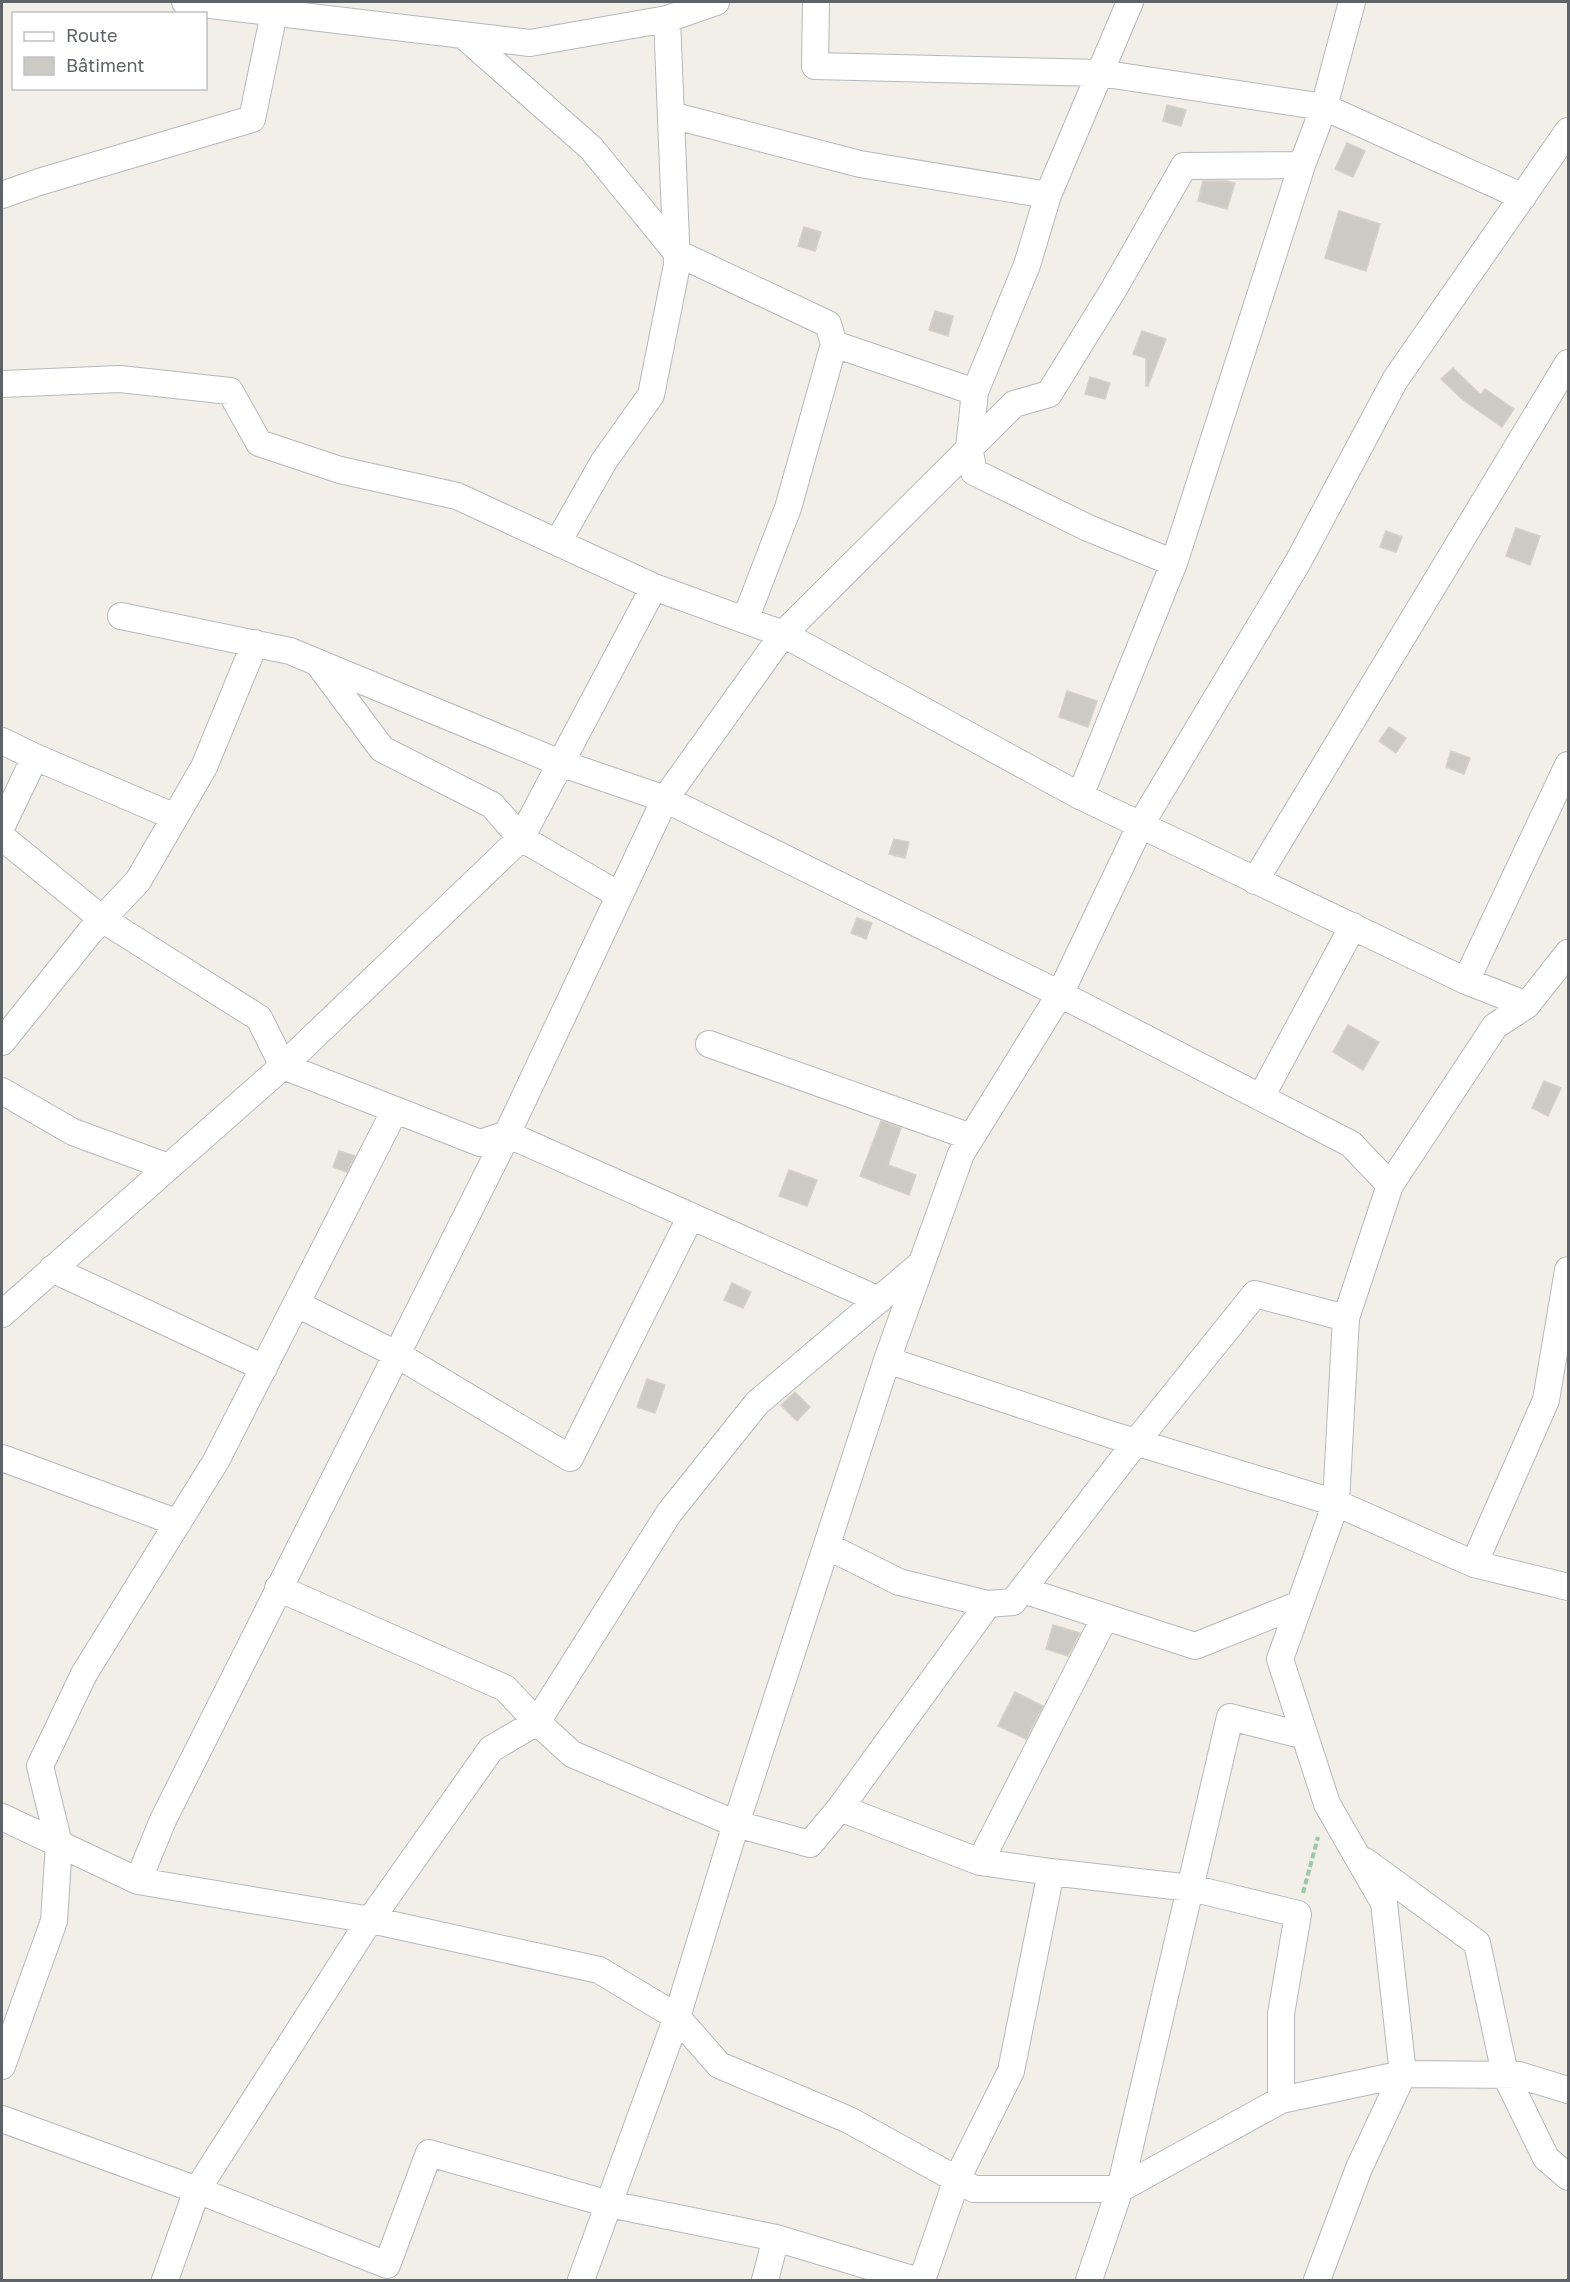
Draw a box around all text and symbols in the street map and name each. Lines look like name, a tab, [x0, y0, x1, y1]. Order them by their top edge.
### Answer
legend	[12, 12, 207, 90]
text: Route	[66, 24, 117, 46]
text: Bâtiment	[66, 54, 145, 76]

